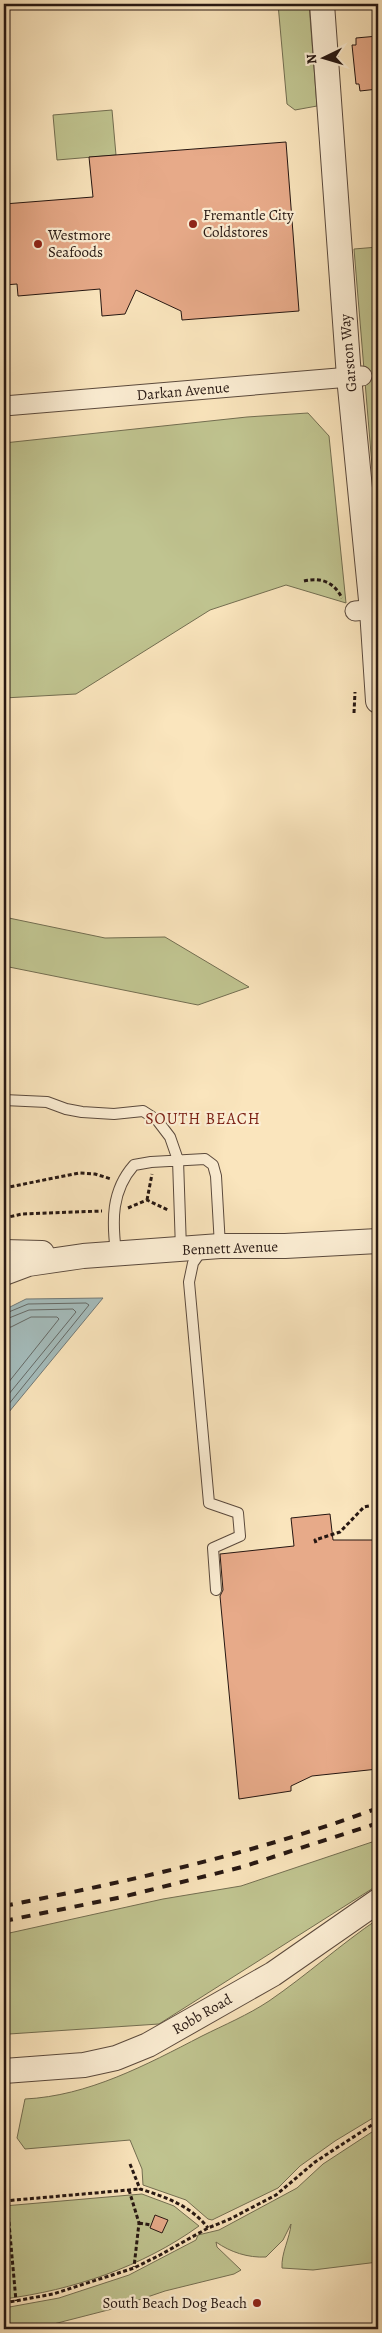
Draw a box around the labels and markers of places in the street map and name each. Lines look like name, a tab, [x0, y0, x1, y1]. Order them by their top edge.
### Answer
place label: Fremantle City Coldstores	[203, 205, 294, 242]
marker: Fremantle City Coldstores	[187, 218, 199, 230]
place label: Westmore Seafoods	[47, 225, 111, 262]
marker: Westmore Seafoods	[32, 238, 44, 250]
place label: South Beach Dog Beach	[103, 2293, 247, 2313]
marker: South Beach Dog Beach	[251, 2297, 263, 2309]

